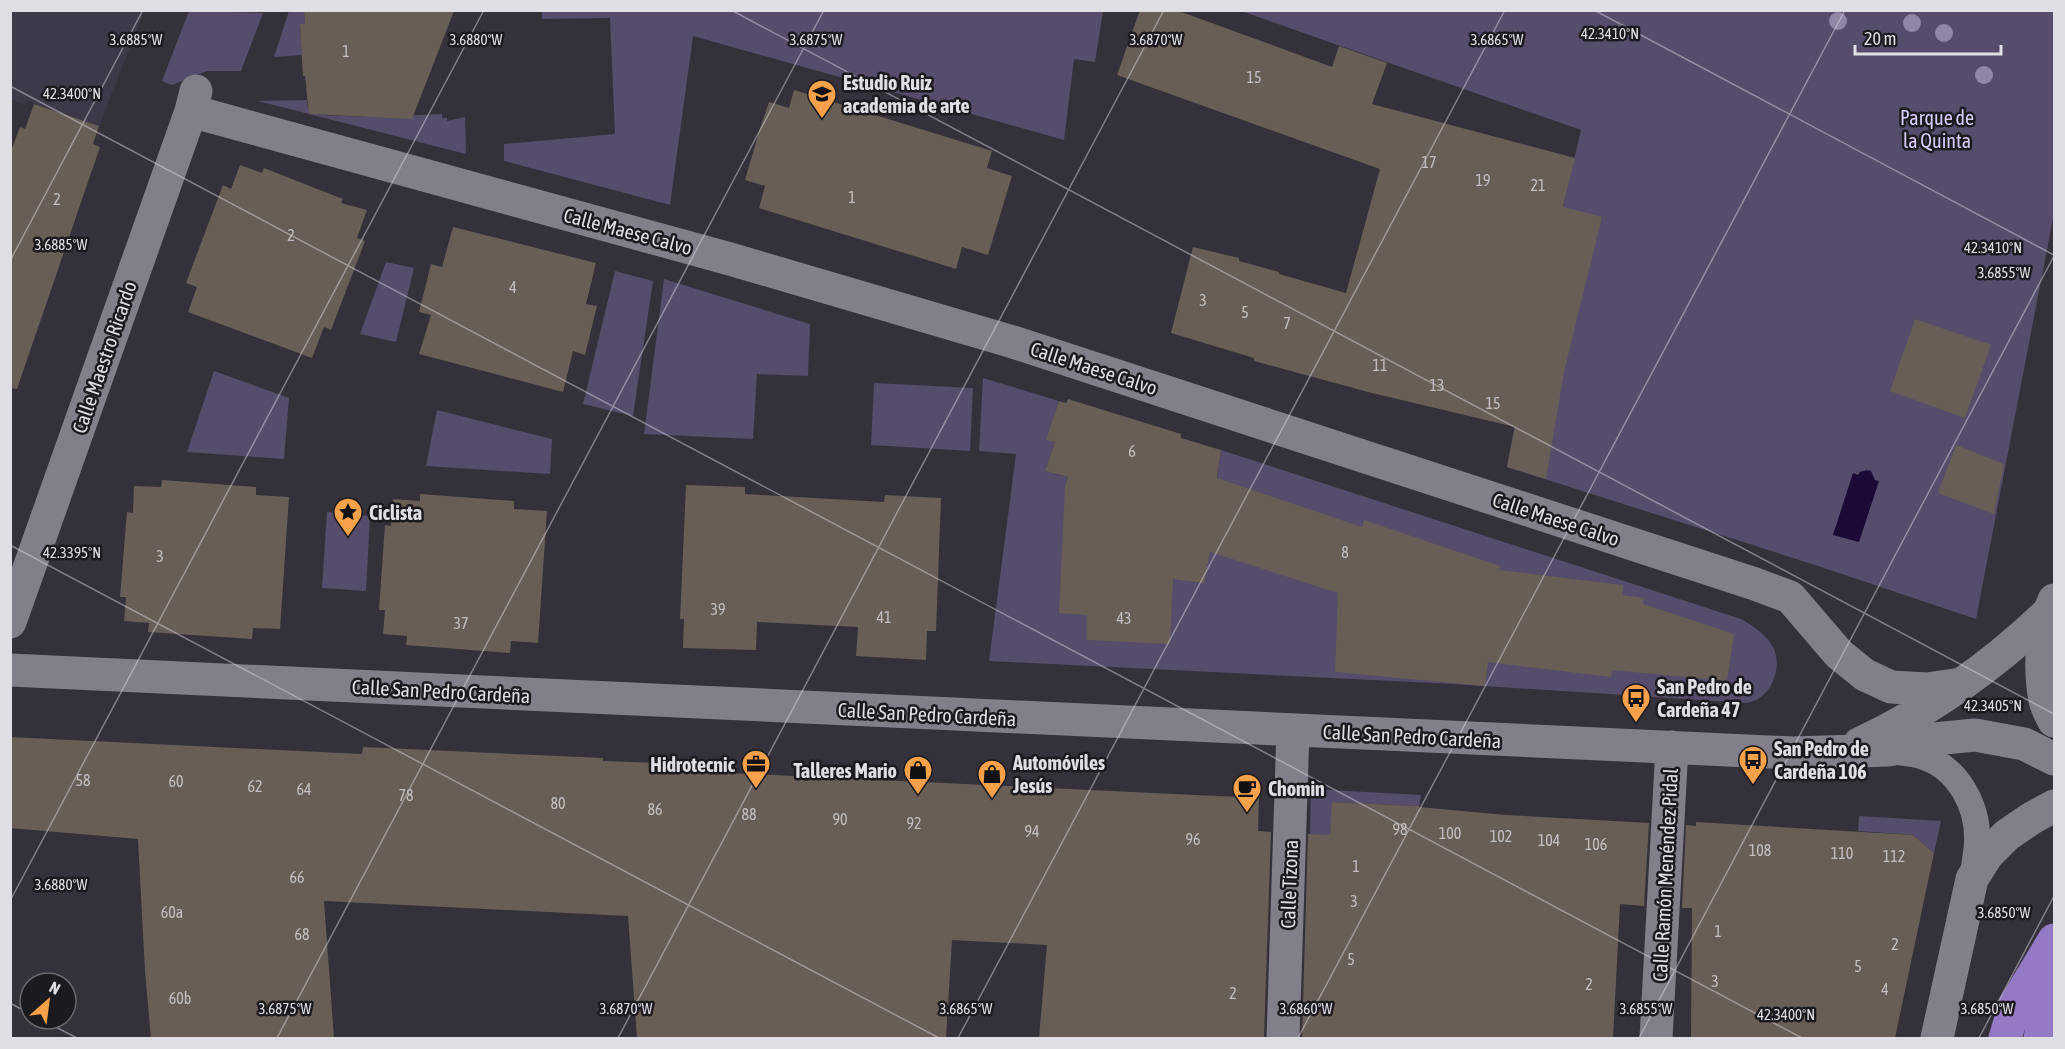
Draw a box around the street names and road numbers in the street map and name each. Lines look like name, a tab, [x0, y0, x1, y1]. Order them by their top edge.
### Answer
street label: Calle Maese Calvo	[561, 203, 695, 259]
street label: Calle Maestro Ricardo	[67, 278, 141, 436]
street label: Calle Maese Calvo	[1028, 337, 1160, 399]
street label: Calle Maese Calvo	[1490, 488, 1622, 550]
street label: Calle San Pedro Cardeña	[351, 675, 531, 707]
street label: Calle San Pedro Cardeña	[837, 698, 1017, 730]
street label: Calle San Pedro Cardeña	[1322, 720, 1502, 752]
street label: Calle Ramón Menéndez Pidal	[1648, 767, 1682, 982]
street label: Calle Tizona	[1276, 839, 1302, 929]

